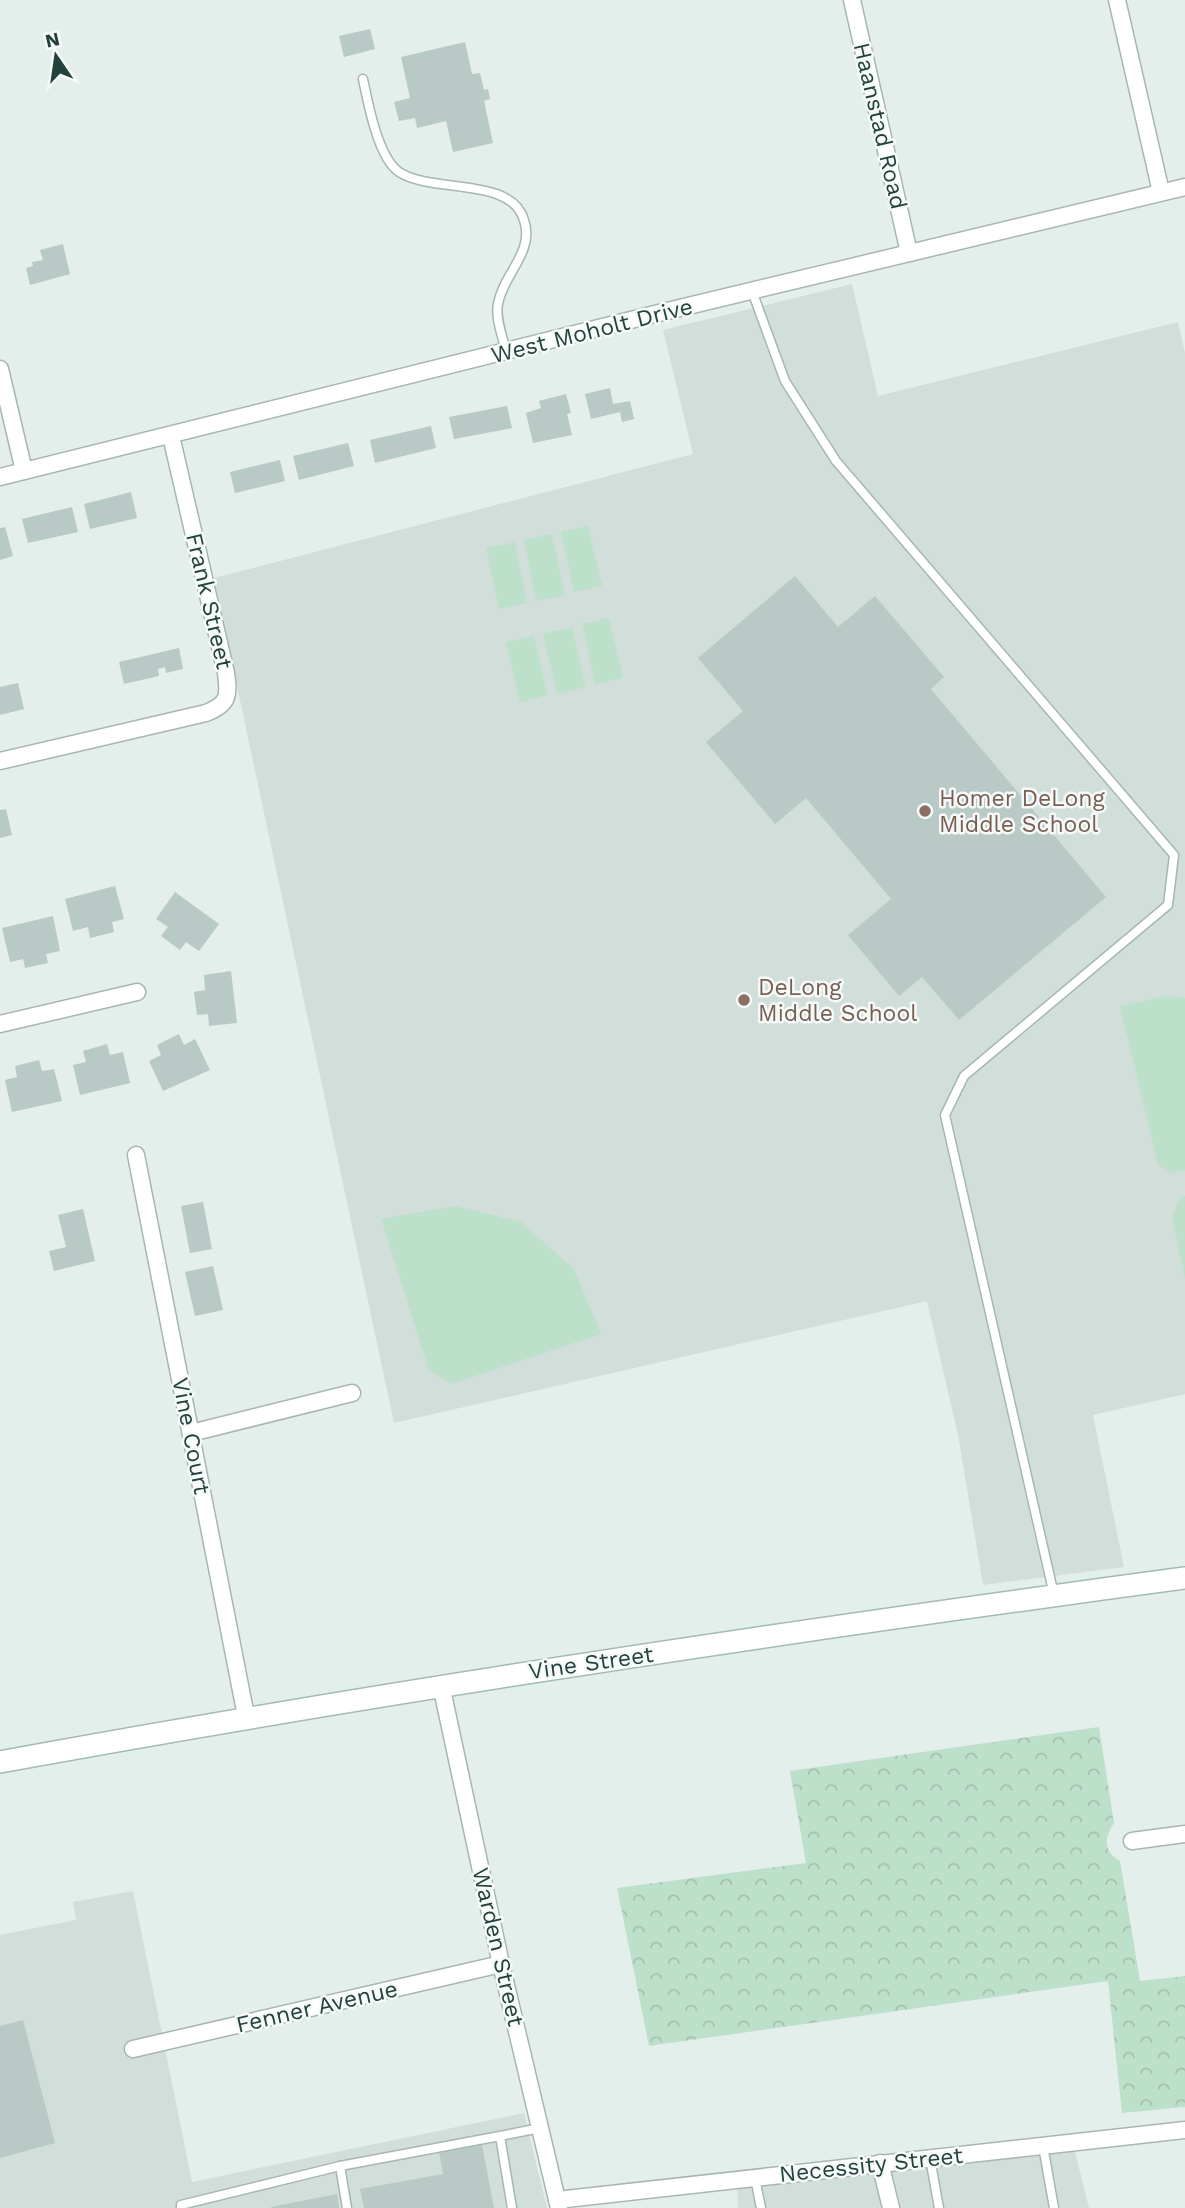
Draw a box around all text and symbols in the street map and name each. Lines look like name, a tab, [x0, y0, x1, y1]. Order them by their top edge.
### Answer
north arrow	[21, 21, 91, 91]
text: N	[43, 27, 62, 53]
street label: Haanstad Road	[848, 40, 912, 212]
street label: West Moholt Drive	[488, 293, 696, 369]
street label: Frank Street	[180, 530, 238, 672]
place label: Homer DeLong Middle School	[939, 785, 1106, 838]
marker: Homer DeLong Middle School	[917, 803, 933, 819]
place label: DeLong Middle School	[758, 974, 917, 1027]
marker: DeLong Middle School	[736, 992, 752, 1008]
street label: Vine Court	[166, 1375, 216, 1497]
street label: Vine Street	[527, 1641, 655, 1685]
street label: Warden Street	[467, 1865, 529, 2029]
street label: Fenner Avenue	[234, 1975, 400, 2039]
street label: Necessity Street	[778, 2142, 965, 2188]

